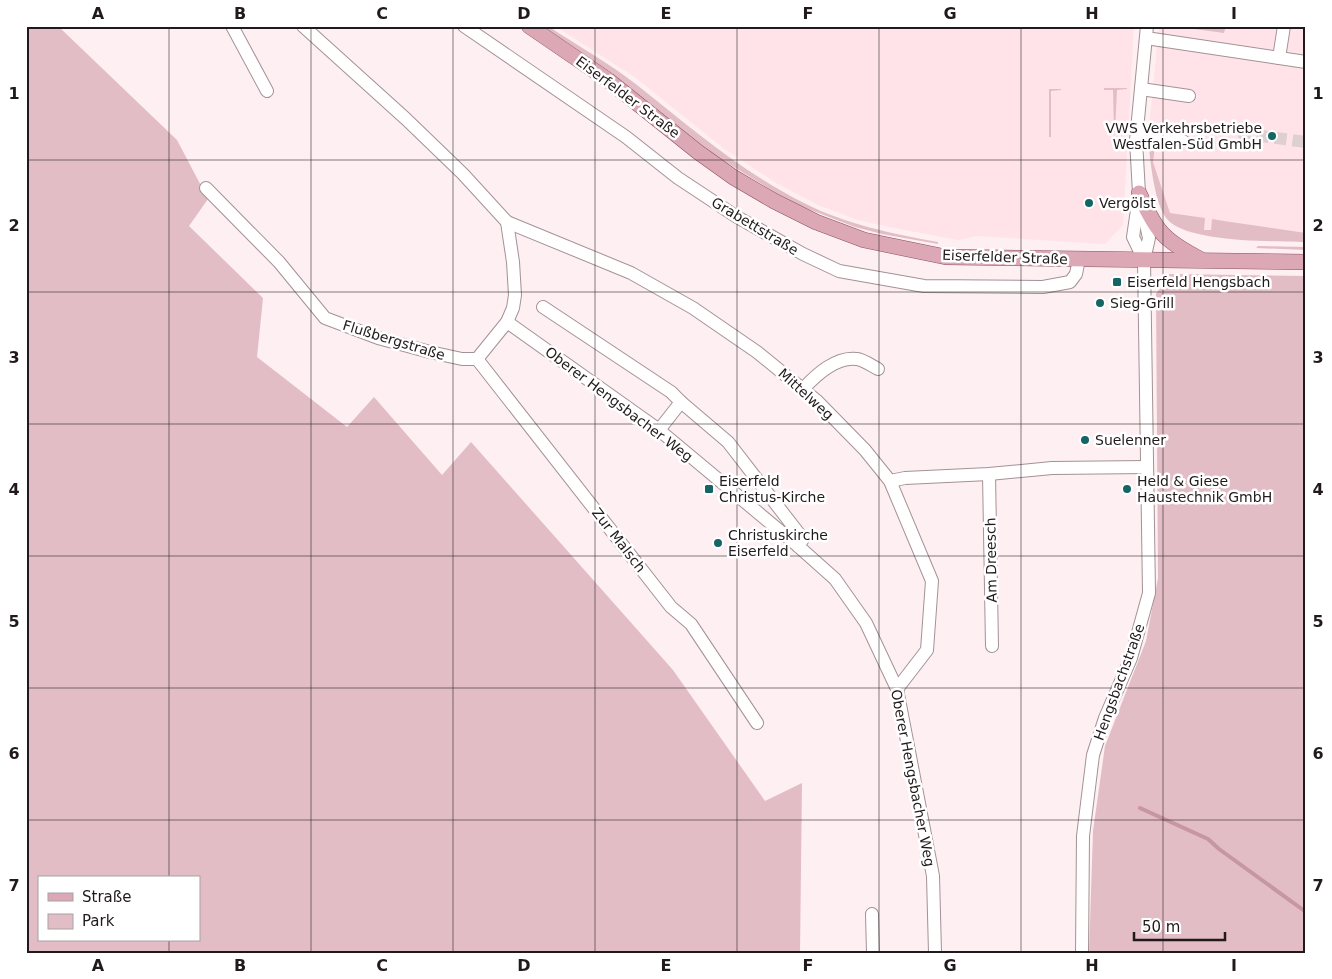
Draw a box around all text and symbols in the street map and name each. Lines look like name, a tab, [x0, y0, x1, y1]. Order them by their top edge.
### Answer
text: A	[92, 4, 105, 23]
text: B	[234, 4, 246, 23]
text: C	[376, 4, 388, 23]
text: D	[517, 4, 531, 23]
text: E	[661, 4, 671, 23]
text: F	[803, 4, 813, 23]
text: G	[943, 4, 957, 23]
text: H	[1085, 4, 1099, 23]
text: I	[1231, 4, 1237, 23]
street label: Eiserfelder Straße	[573, 53, 683, 141]
text: 1	[8, 84, 20, 103]
text: 1	[1312, 84, 1324, 103]
place label: VWS Verkehrsbetriebe Westfalen-Süd GmbH	[1105, 120, 1262, 152]
marker: VWS Verkehrsbetriebe Westfalen-Süd GmbH	[1266, 130, 1278, 142]
street label: Grabettstraße	[709, 194, 801, 258]
place label: Vergölst	[1099, 195, 1156, 211]
marker: Vergölst	[1083, 197, 1095, 209]
text: 2	[8, 216, 20, 235]
text: 2	[1312, 216, 1324, 235]
street label: Eiserfelder Straße	[942, 247, 1068, 267]
place label: Eiserfeld Hengsbach	[1127, 274, 1270, 290]
marker: Eiserfeld Hengsbach	[1111, 276, 1123, 288]
place label: Sieg-Grill	[1110, 295, 1174, 311]
marker: Sieg-Grill	[1094, 297, 1106, 309]
street label: Flußbergstraße	[341, 317, 447, 363]
street label: Oberer Hengsbacher Weg	[542, 343, 696, 465]
text: 3	[8, 348, 20, 367]
text: 3	[1312, 348, 1324, 367]
street label: Mittelweg	[775, 365, 837, 423]
place label: Suelenner	[1095, 432, 1166, 448]
marker: Suelenner	[1079, 434, 1091, 446]
place label: Eiserfeld Christus-Kirche	[719, 473, 825, 505]
place label: Held & Giese Haustechnik GmbH	[1137, 473, 1272, 505]
text: 4	[8, 480, 20, 499]
text: 4	[1312, 480, 1324, 499]
marker: Eiserfeld Christus-Kirche	[703, 483, 715, 495]
marker: Held & Giese Haustechnik GmbH	[1121, 483, 1133, 495]
street label: Zur Malsch	[589, 505, 649, 575]
street label: Am Dreesch	[982, 517, 1000, 603]
place label: Christuskirche Eiserfeld	[728, 527, 828, 559]
marker: Christuskirche Eiserfeld	[712, 537, 724, 549]
text: 5	[8, 612, 20, 631]
text: 5	[1312, 612, 1324, 631]
street label: Hengsbachstraße	[1090, 622, 1148, 742]
street label: Oberer Hengsbacher Weg	[888, 688, 938, 868]
text: 6	[8, 744, 20, 763]
text: 6	[1312, 744, 1324, 763]
text: 7	[8, 876, 20, 895]
legend	[38, 876, 200, 942]
text: 7	[1312, 876, 1324, 895]
text: Straße	[82, 888, 131, 906]
scale bar	[1134, 909, 1226, 941]
text: Park	[82, 912, 115, 930]
text: 50 m	[1142, 918, 1180, 936]
text: A	[92, 956, 105, 975]
text: B	[234, 956, 246, 975]
text: C	[376, 956, 388, 975]
text: D	[517, 956, 531, 975]
text: E	[661, 956, 671, 975]
text: F	[803, 956, 813, 975]
text: G	[943, 956, 957, 975]
text: H	[1085, 956, 1099, 975]
text: I	[1231, 956, 1237, 975]

